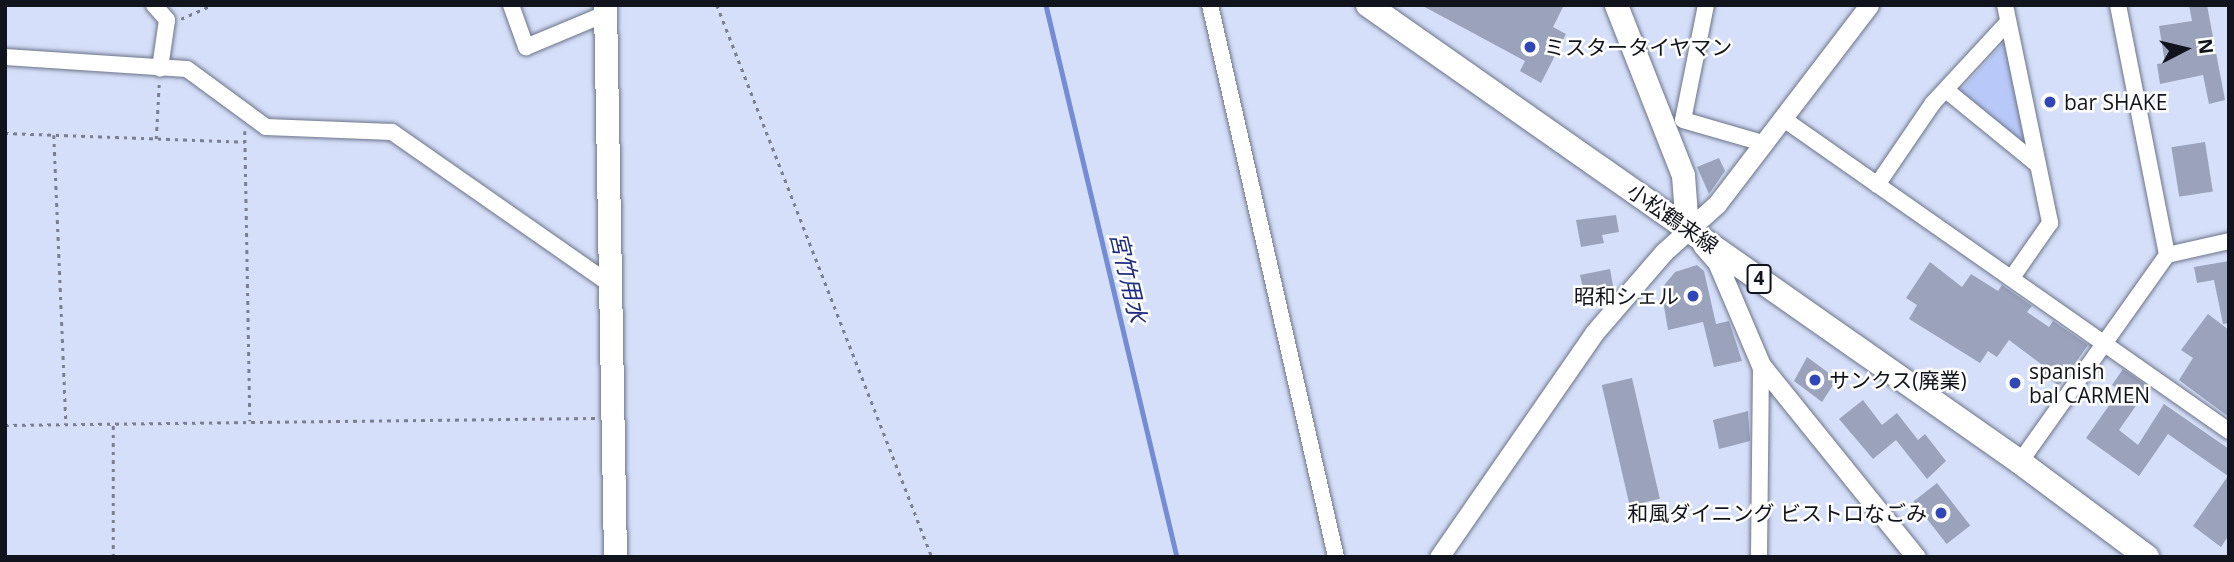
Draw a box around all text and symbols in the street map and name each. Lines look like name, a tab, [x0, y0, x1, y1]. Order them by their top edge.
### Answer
north arrow	[2150, 14, 2220, 84]
place label: ミスタータイヤマン	[1544, 34, 1733, 60]
text: N	[2192, 37, 2220, 56]
marker: ミスタータイヤマン	[1522, 39, 1538, 55]
place label: bar SHAKE	[2064, 89, 2167, 115]
marker: bar SHAKE	[2042, 94, 2058, 110]
street label: 小松鶴来線	[1623, 178, 1723, 258]
water label: 宮竹用水	[1105, 229, 1153, 325]
road number: 4	[1745, 264, 1773, 294]
place label: 昭和シェル	[1574, 283, 1679, 309]
marker: 昭和シェル	[1685, 288, 1701, 304]
place label: spanish bal CARMEN	[2029, 358, 2150, 408]
place label: サンクス(廃業)	[1829, 367, 1967, 393]
marker: サンクス(廃業)	[1807, 372, 1823, 388]
marker: spanish bal CARMEN	[2007, 375, 2023, 391]
place label: 和風ダイニング ビストロなごみ	[1628, 500, 1927, 526]
marker: 和風ダイニング ビストロなごみ	[1933, 505, 1949, 521]

